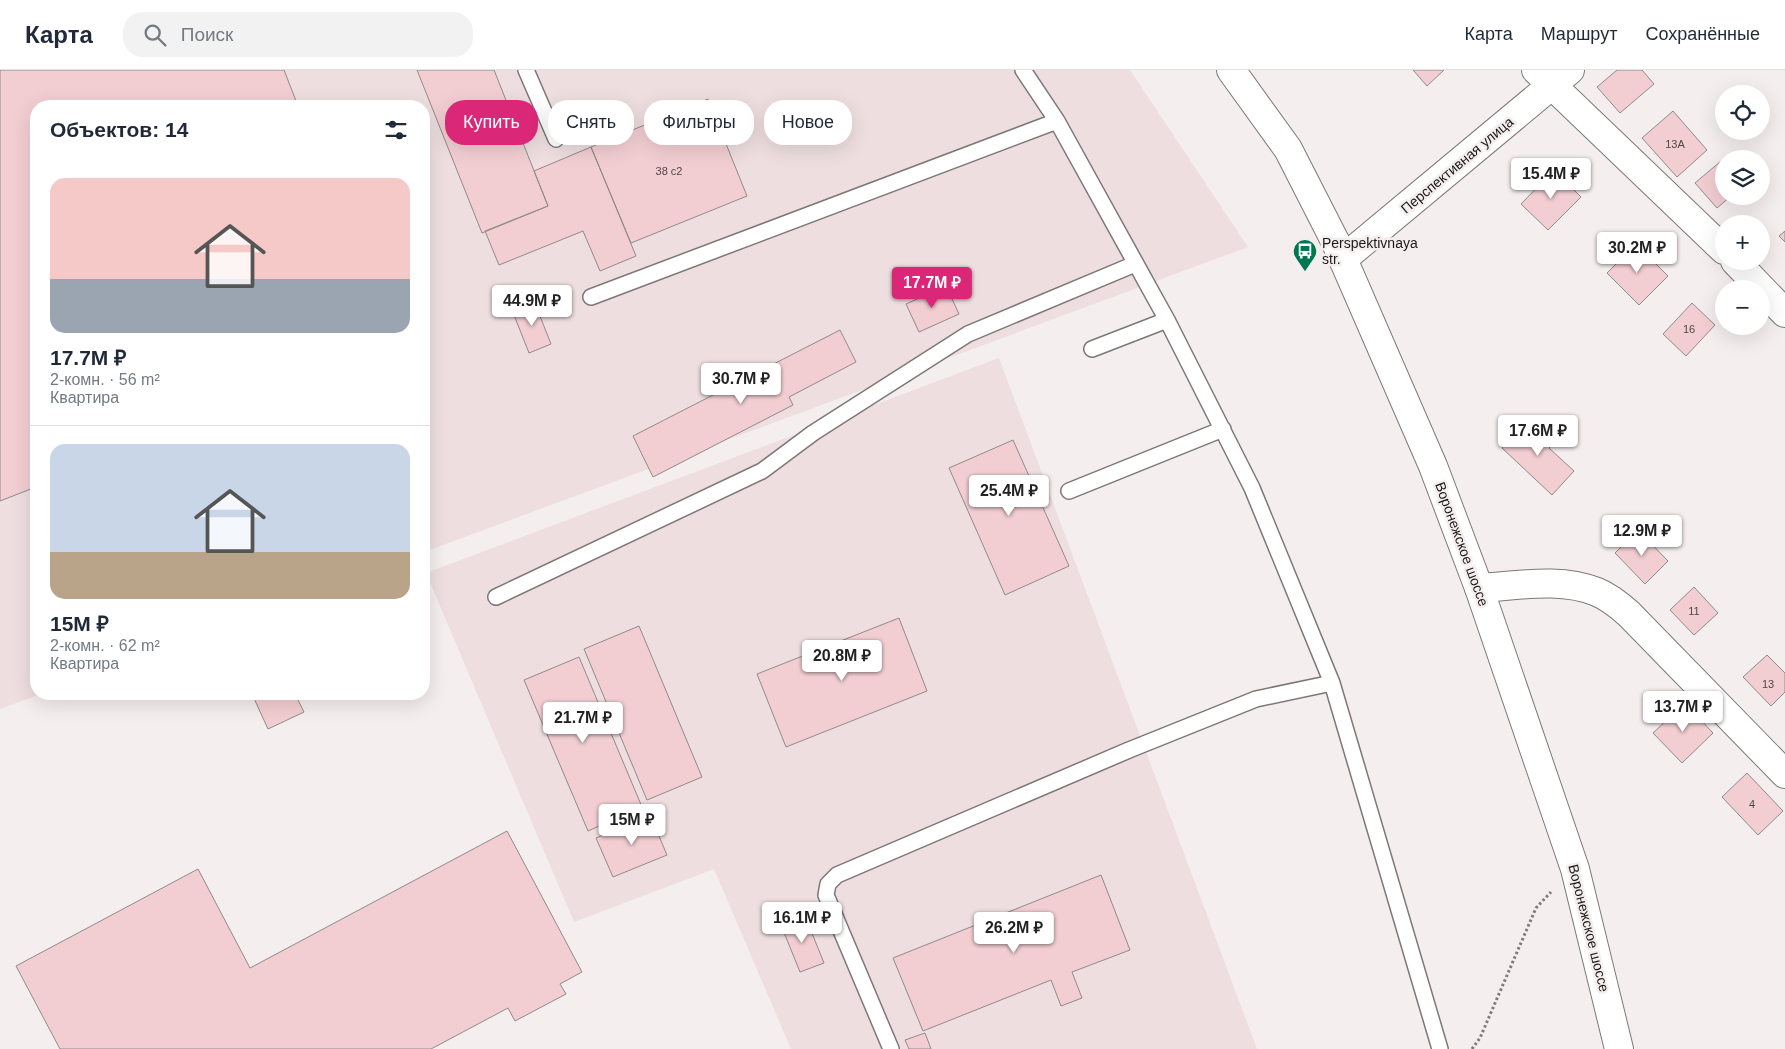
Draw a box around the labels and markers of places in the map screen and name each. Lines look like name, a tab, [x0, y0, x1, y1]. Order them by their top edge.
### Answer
pin: 15.4M ₽	[1505, 158, 1597, 200]
pin: 30.2M ₽	[1591, 232, 1683, 274]
place label: Perspektivnaya str.	[1322, 235, 1418, 267]
bus stop icon: Perspektivnaya str.	[1292, 238, 1318, 272]
pin: 17.7M ₽	[886, 266, 978, 309]
pin: 44.9M ₽	[486, 284, 578, 327]
pin: 30.7M ₽	[695, 362, 787, 405]
pin: 17.6M ₽	[1492, 414, 1584, 457]
pin: 25.4M ₽	[963, 474, 1055, 517]
pin: 12.9M ₽	[1596, 514, 1688, 557]
pin: 20.8M ₽	[796, 640, 888, 682]
pin: 13.7M ₽	[1637, 690, 1729, 733]
pin: 21.7M ₽	[537, 702, 629, 744]
pin: 15M ₽	[597, 804, 667, 846]
pin: 16.1M ₽	[756, 902, 848, 944]
pin: 26.2M ₽	[968, 912, 1060, 954]

